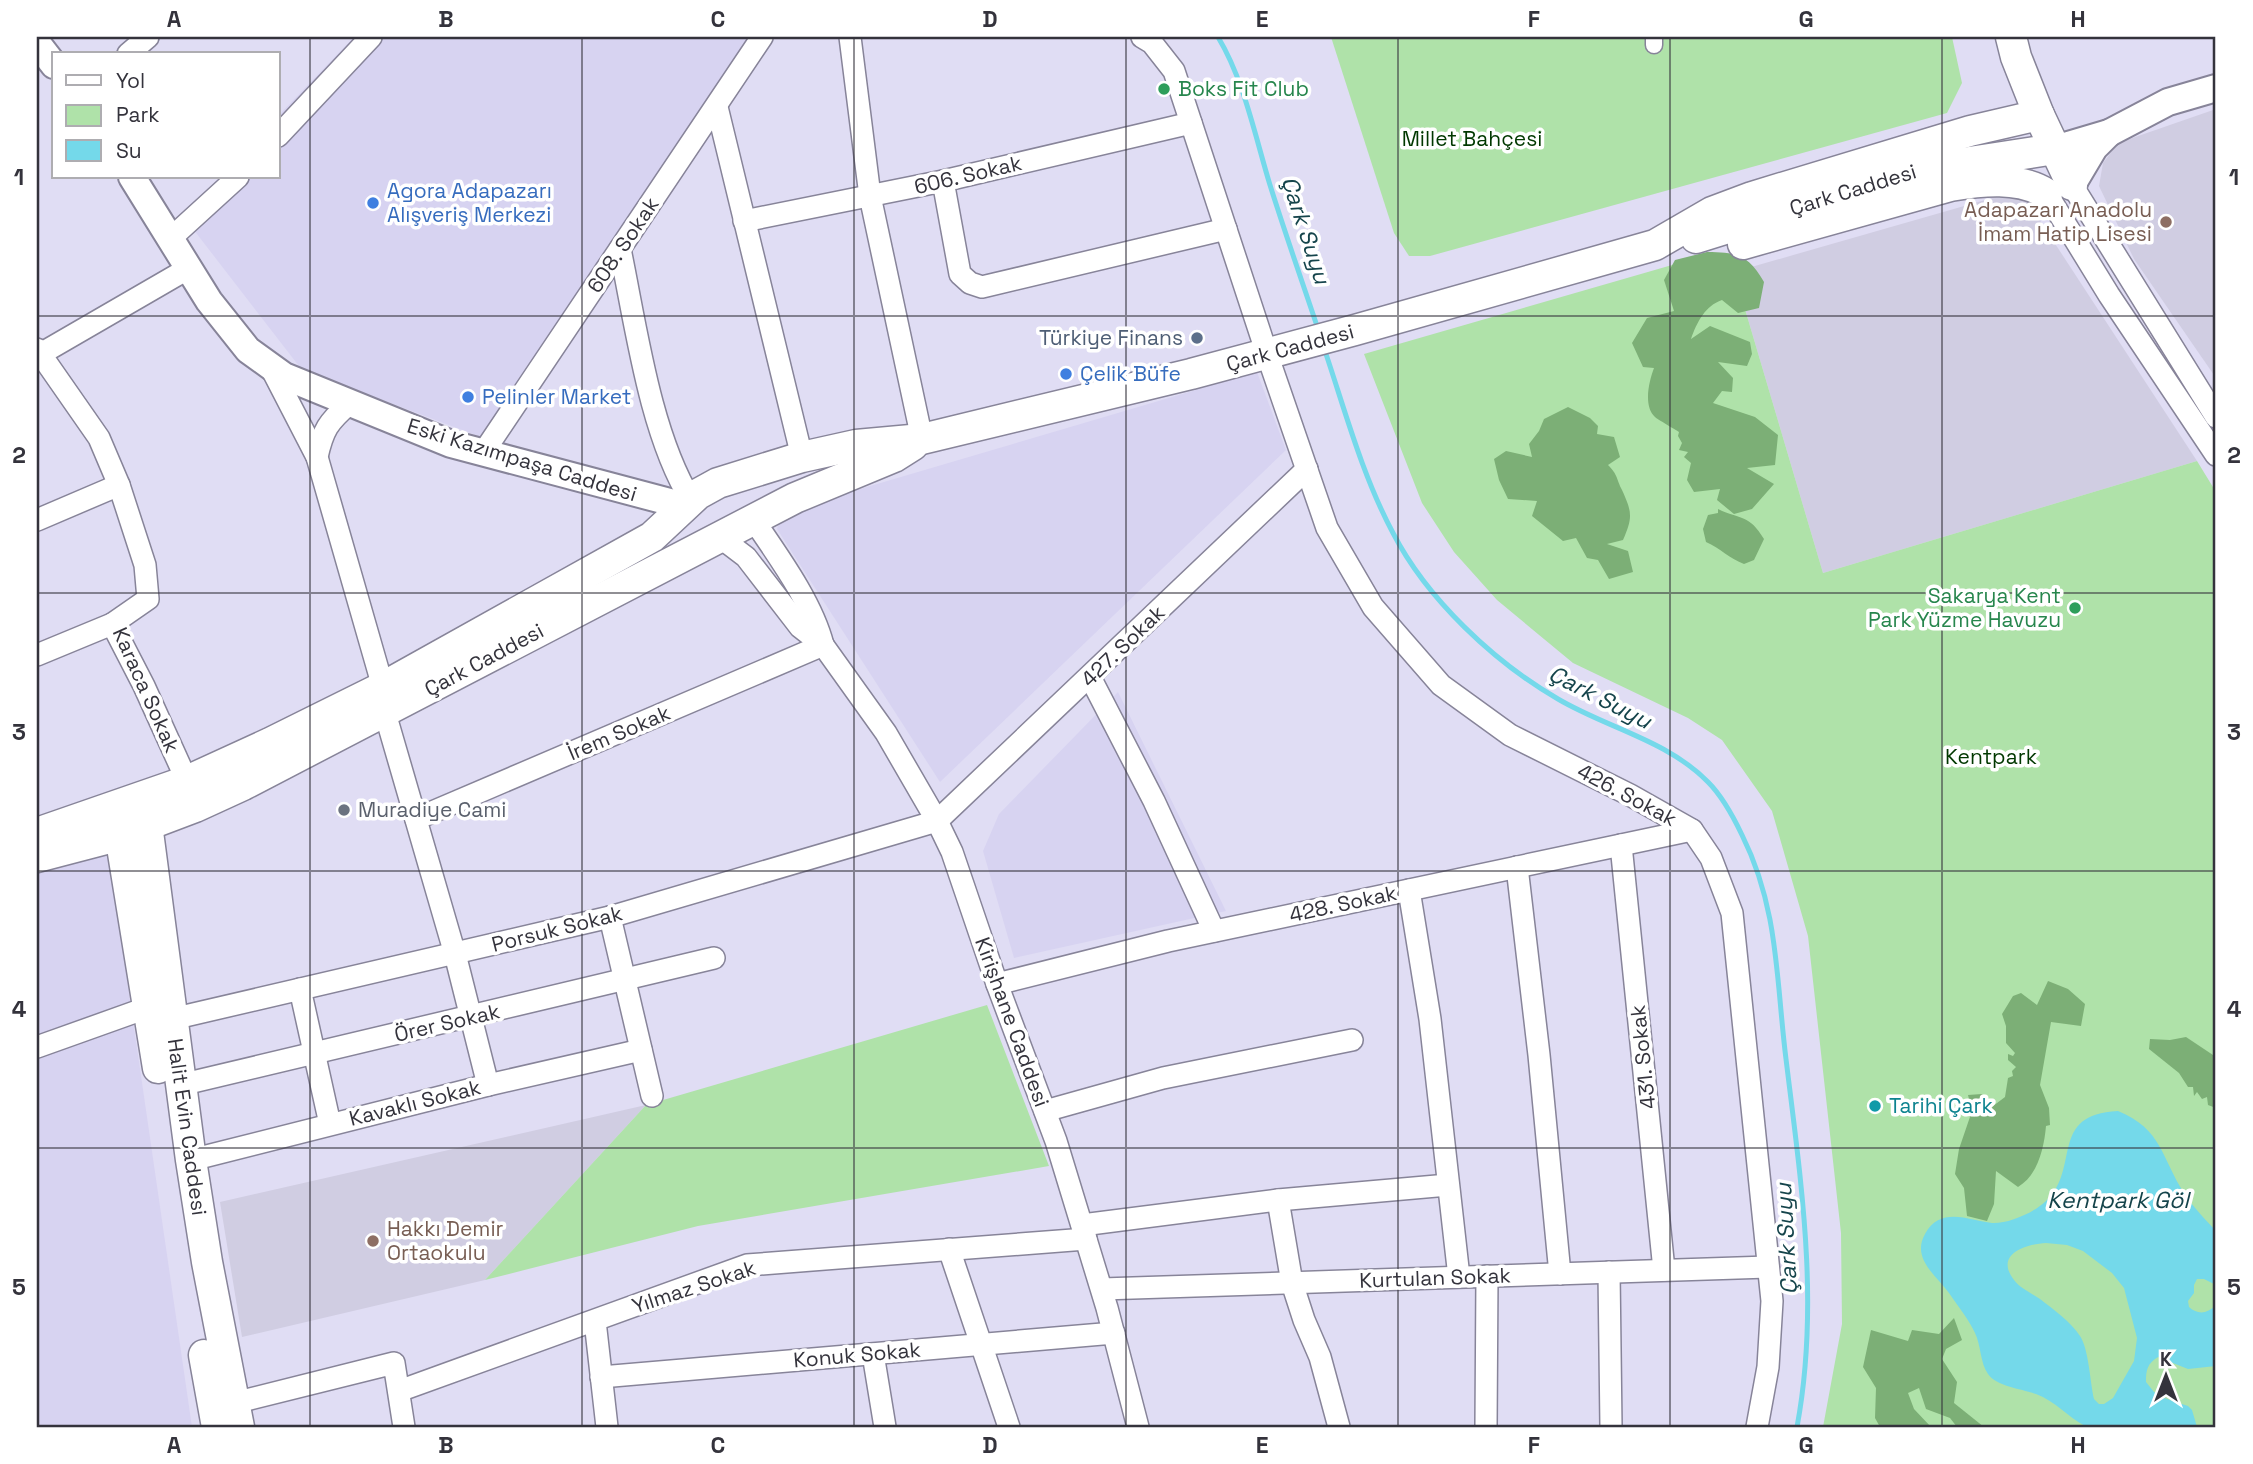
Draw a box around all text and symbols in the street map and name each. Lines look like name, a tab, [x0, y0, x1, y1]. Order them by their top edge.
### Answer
text: A	[167, 4, 182, 34]
text: B	[438, 4, 454, 34]
text: C	[711, 4, 725, 34]
text: D	[982, 4, 998, 34]
text: E	[1256, 4, 1268, 34]
text: F	[1528, 4, 1540, 34]
text: G	[1798, 4, 1814, 34]
text: H	[2070, 4, 2086, 34]
legend	[52, 52, 280, 178]
text: Yol	[116, 67, 145, 94]
place label: Boks Fit Club	[1178, 75, 1309, 102]
marker: Boks Fit Club	[1156, 81, 1172, 97]
text: Park	[116, 101, 160, 128]
park label: Millet Bahçesi	[1402, 125, 1542, 152]
text: Su	[116, 137, 142, 164]
street label: 606. Sokak	[912, 149, 1024, 200]
street label: Çark Caddesi	[1786, 157, 1920, 222]
text: 1	[14, 162, 24, 192]
text: 1	[2229, 162, 2239, 192]
water label: Çark Suyu	[1275, 172, 1338, 288]
place label: Agora Adapazarı Alışveriş Merkezi	[387, 177, 552, 228]
street label: 608. Sokak	[581, 192, 664, 298]
marker: Agora Adapazarı Alışveriş Merkezi	[365, 195, 381, 211]
place label: Adapazarı Anadolu İmam Hatip Lisesi	[1964, 196, 2152, 247]
marker: Adapazarı Anadolu İmam Hatip Lisesi	[2158, 214, 2174, 230]
street label: Çark Caddesi	[1223, 318, 1357, 378]
place label: Türkiye Finans	[1039, 324, 1183, 351]
marker: Türkiye Finans	[1189, 330, 1205, 346]
place label: Çelik Büfe	[1080, 360, 1181, 387]
marker: Çelik Büfe	[1058, 366, 1074, 382]
place label: Pelinler Market	[482, 383, 631, 410]
marker: Pelinler Market	[460, 389, 476, 405]
street label: Eski Kazımpaşa Caddesi	[404, 412, 640, 507]
text: 2	[12, 440, 26, 470]
text: 2	[2227, 440, 2241, 470]
place label: Sakarya Kent Park Yüzme Havuzu	[1868, 582, 2061, 633]
street label: 427. Sokak	[1075, 599, 1170, 692]
marker: Sakarya Kent Park Yüzme Havuzu	[2067, 600, 2083, 616]
street label: Çark Caddesi	[420, 617, 548, 702]
street label: Karaca Sokak	[107, 623, 186, 757]
water label: Çark Suyu	[1544, 658, 1657, 736]
street label: İrem Sokak	[563, 699, 674, 766]
text: 3	[12, 717, 26, 747]
text: 3	[2227, 717, 2241, 747]
park label: Kentpark	[1945, 743, 2037, 770]
street label: 426. Sokak	[1573, 757, 1682, 832]
place label: Muradiye Cami	[358, 796, 506, 823]
marker: Muradiye Cami	[336, 802, 352, 818]
street label: 428. Sokak	[1287, 879, 1399, 928]
street label: Porsuk Sokak	[489, 899, 625, 958]
street label: Kirişhane Caddesi	[969, 933, 1056, 1110]
text: 4	[12, 994, 27, 1024]
text: 4	[2227, 994, 2242, 1024]
street label: Örer Sokak	[391, 997, 502, 1048]
street label: 431. Sokak	[1624, 1004, 1661, 1110]
street label: Halit Evin Caddesi	[162, 1037, 213, 1217]
street label: Kavaklı Sokak	[346, 1073, 483, 1132]
place label: Tarihi Çark	[1889, 1092, 1993, 1119]
marker: Tarihi Çark	[1867, 1098, 1883, 1114]
water label: Çark Suyu	[1768, 1182, 1804, 1295]
water label: Kentpark Göl	[2047, 1185, 2191, 1215]
place label: Hakkı Demir Ortaokulu	[387, 1215, 504, 1266]
marker: Hakkı Demir Ortaokulu	[365, 1233, 381, 1249]
street label: Yılmaz Sokak	[629, 1254, 759, 1319]
street label: Kurtulan Sokak	[1359, 1261, 1511, 1294]
text: 5	[12, 1272, 26, 1302]
text: 5	[2227, 1272, 2241, 1302]
street label: Konuk Sokak	[792, 1335, 922, 1374]
north arrow	[2130, 1342, 2200, 1412]
text: K	[2160, 1347, 2172, 1372]
text: A	[167, 1430, 182, 1460]
text: B	[438, 1430, 454, 1460]
text: C	[711, 1430, 725, 1460]
text: D	[982, 1430, 998, 1460]
text: E	[1256, 1430, 1268, 1460]
text: F	[1528, 1430, 1540, 1460]
text: G	[1798, 1430, 1814, 1460]
text: H	[2070, 1430, 2086, 1460]

